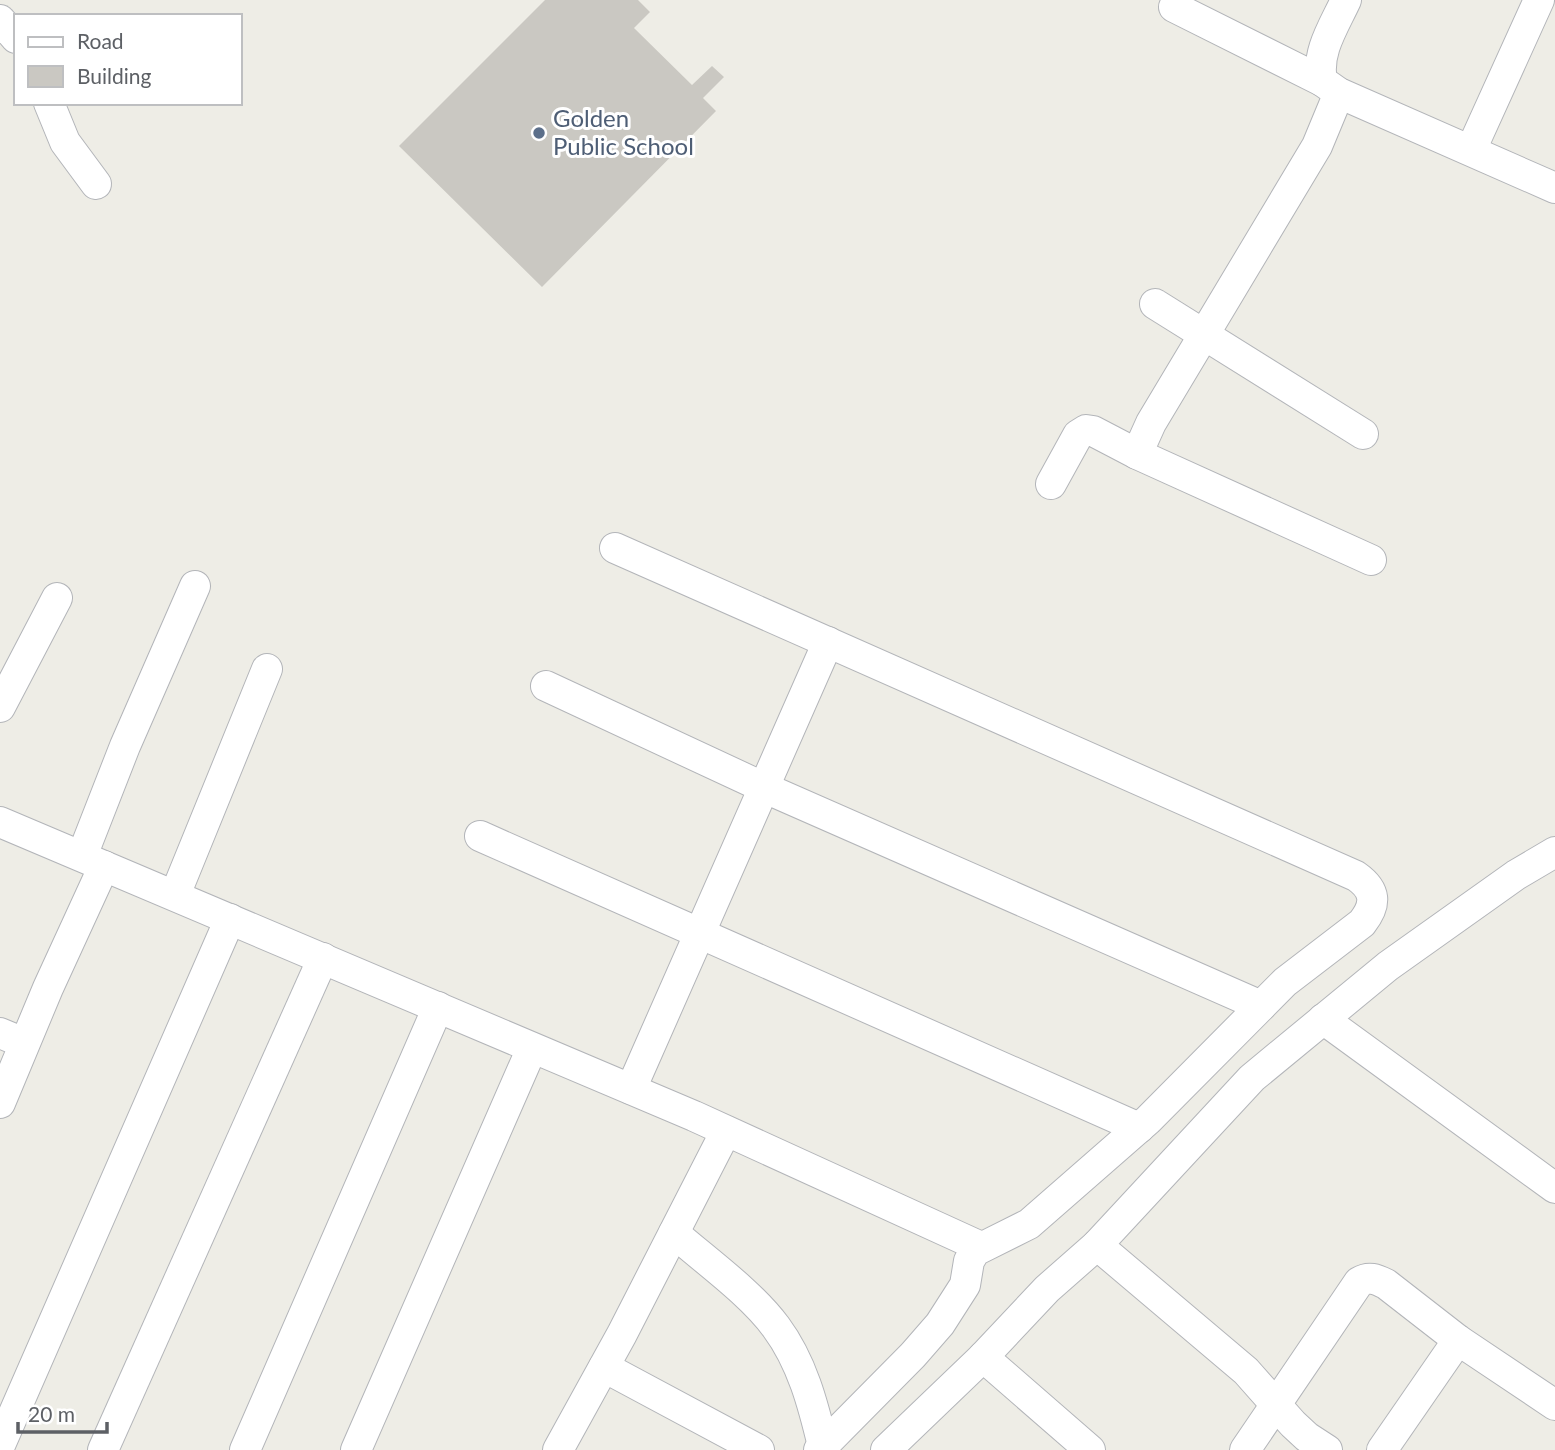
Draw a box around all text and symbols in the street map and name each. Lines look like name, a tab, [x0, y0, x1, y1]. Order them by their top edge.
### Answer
legend	[14, 14, 242, 105]
text: Road	[77, 28, 124, 53]
text: Building	[77, 63, 152, 88]
place label: Golden Public School	[553, 103, 694, 160]
marker: Golden Public School	[531, 125, 547, 141]
scale bar	[18, 1390, 107, 1434]
text: 20 m	[28, 1401, 75, 1426]

